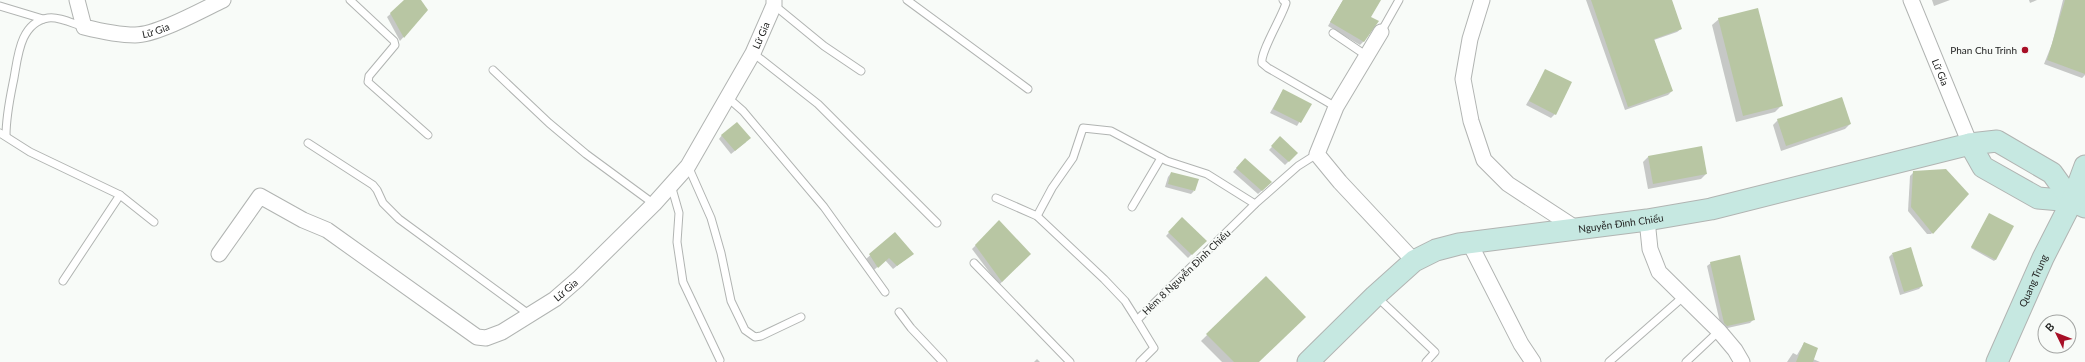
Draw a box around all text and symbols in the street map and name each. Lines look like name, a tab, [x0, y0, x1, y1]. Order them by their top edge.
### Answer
street label: Lữ Gia	[141, 20, 171, 40]
street label: Lữ Gia	[750, 20, 772, 51]
place label: Phan Chu Trinh	[1950, 44, 2017, 56]
marker: Phan Chu Trinh	[2020, 45, 2030, 55]
street label: Lữ Gia	[1930, 57, 1951, 87]
street label: Nguyễn Đình Chiểu	[1577, 211, 1664, 235]
street label: Hẻm 8 Nguyễn Đình Chiểu	[1139, 227, 1233, 317]
street label: Quang Trung	[2016, 252, 2050, 309]
street label: Lữ Gia	[551, 276, 580, 304]
north arrow	[2037, 314, 2077, 354]
text: B	[2042, 320, 2057, 334]

